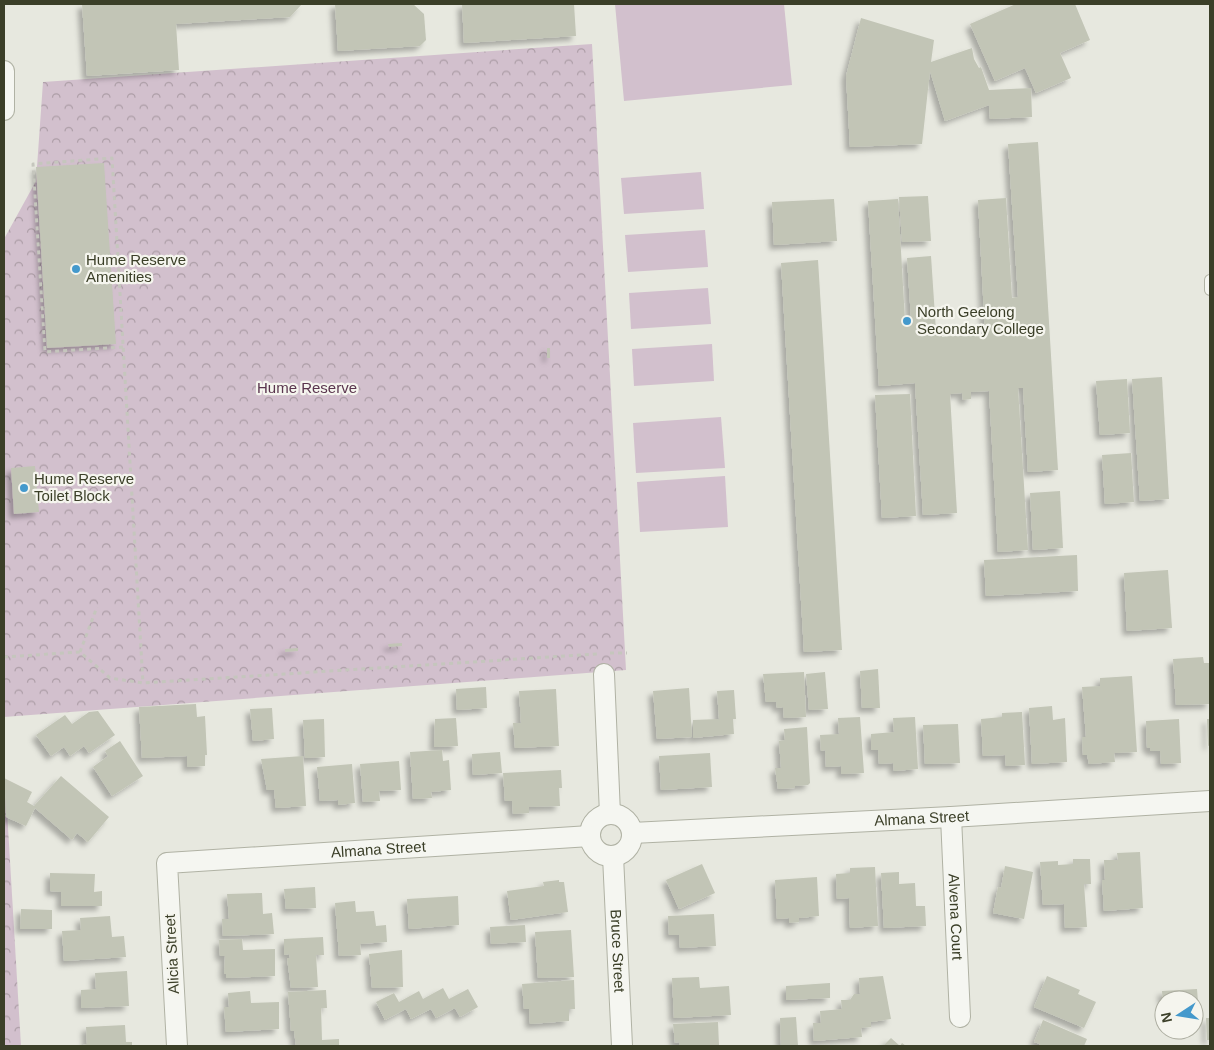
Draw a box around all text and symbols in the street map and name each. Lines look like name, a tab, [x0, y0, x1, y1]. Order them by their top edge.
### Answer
place label: Hume Reserve Amenities	[86, 251, 186, 285]
marker: Hume Reserve Amenities	[70, 263, 82, 275]
place label: North Geelong Secondary College	[917, 303, 1044, 337]
marker: North Geelong Secondary College	[901, 315, 913, 327]
park label: Hume Reserve	[257, 379, 357, 396]
place label: Hume Reserve Toilet Block	[34, 470, 134, 504]
marker: Hume Reserve Toilet Block	[18, 482, 30, 494]
street label: Almana Street	[874, 807, 970, 829]
street label: Almana Street	[330, 837, 427, 861]
street label: Alvena Court	[946, 873, 966, 961]
street label: Bruce Street	[608, 909, 628, 994]
street label: Alicia Street	[161, 913, 182, 994]
north arrow	[1154, 990, 1204, 1040]
text: N	[1157, 1011, 1175, 1024]

